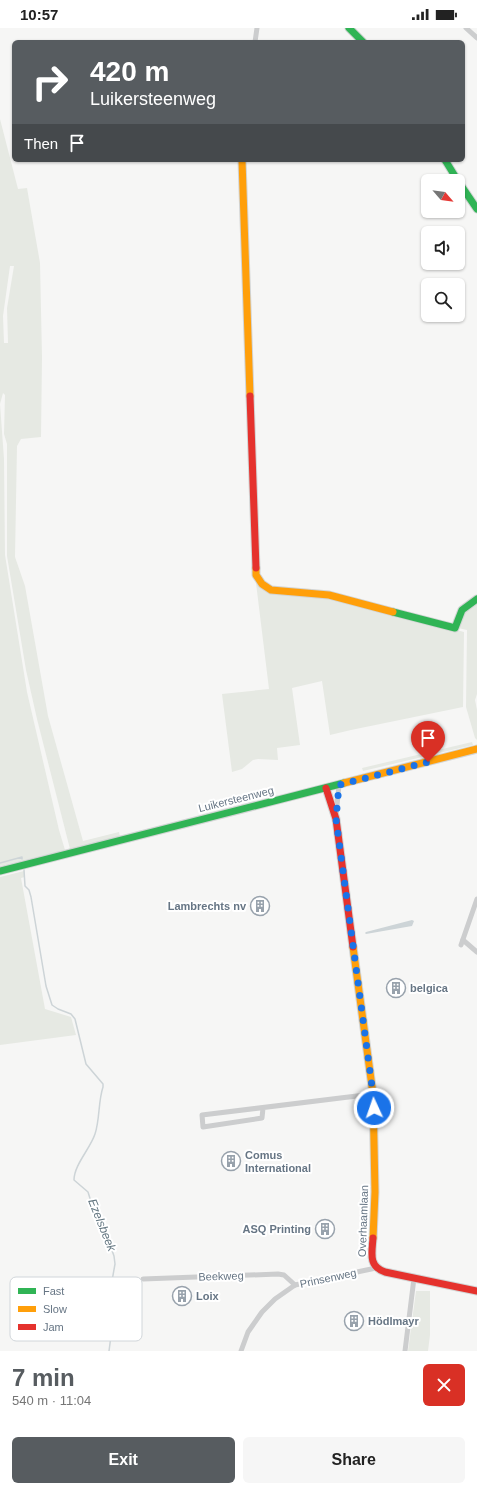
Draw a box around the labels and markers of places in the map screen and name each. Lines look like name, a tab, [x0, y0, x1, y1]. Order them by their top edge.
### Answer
pin	[411, 721, 445, 762]
building icon: Lambrechts nv	[249, 895, 271, 917]
place label: Lambrechts nv	[168, 900, 247, 912]
building icon: belgica	[385, 977, 407, 999]
place label: belgica	[410, 982, 449, 994]
place label: Comus International	[245, 1149, 311, 1174]
building icon: Comus International	[220, 1150, 242, 1172]
building icon: ASQ Printing	[314, 1218, 336, 1240]
place label: ASQ Printing	[243, 1223, 311, 1235]
building icon: Loix	[171, 1285, 193, 1307]
place label: Loix	[196, 1290, 219, 1302]
building icon: Hödlmayr	[343, 1310, 365, 1332]
place label: Hödlmayr	[368, 1315, 419, 1327]

